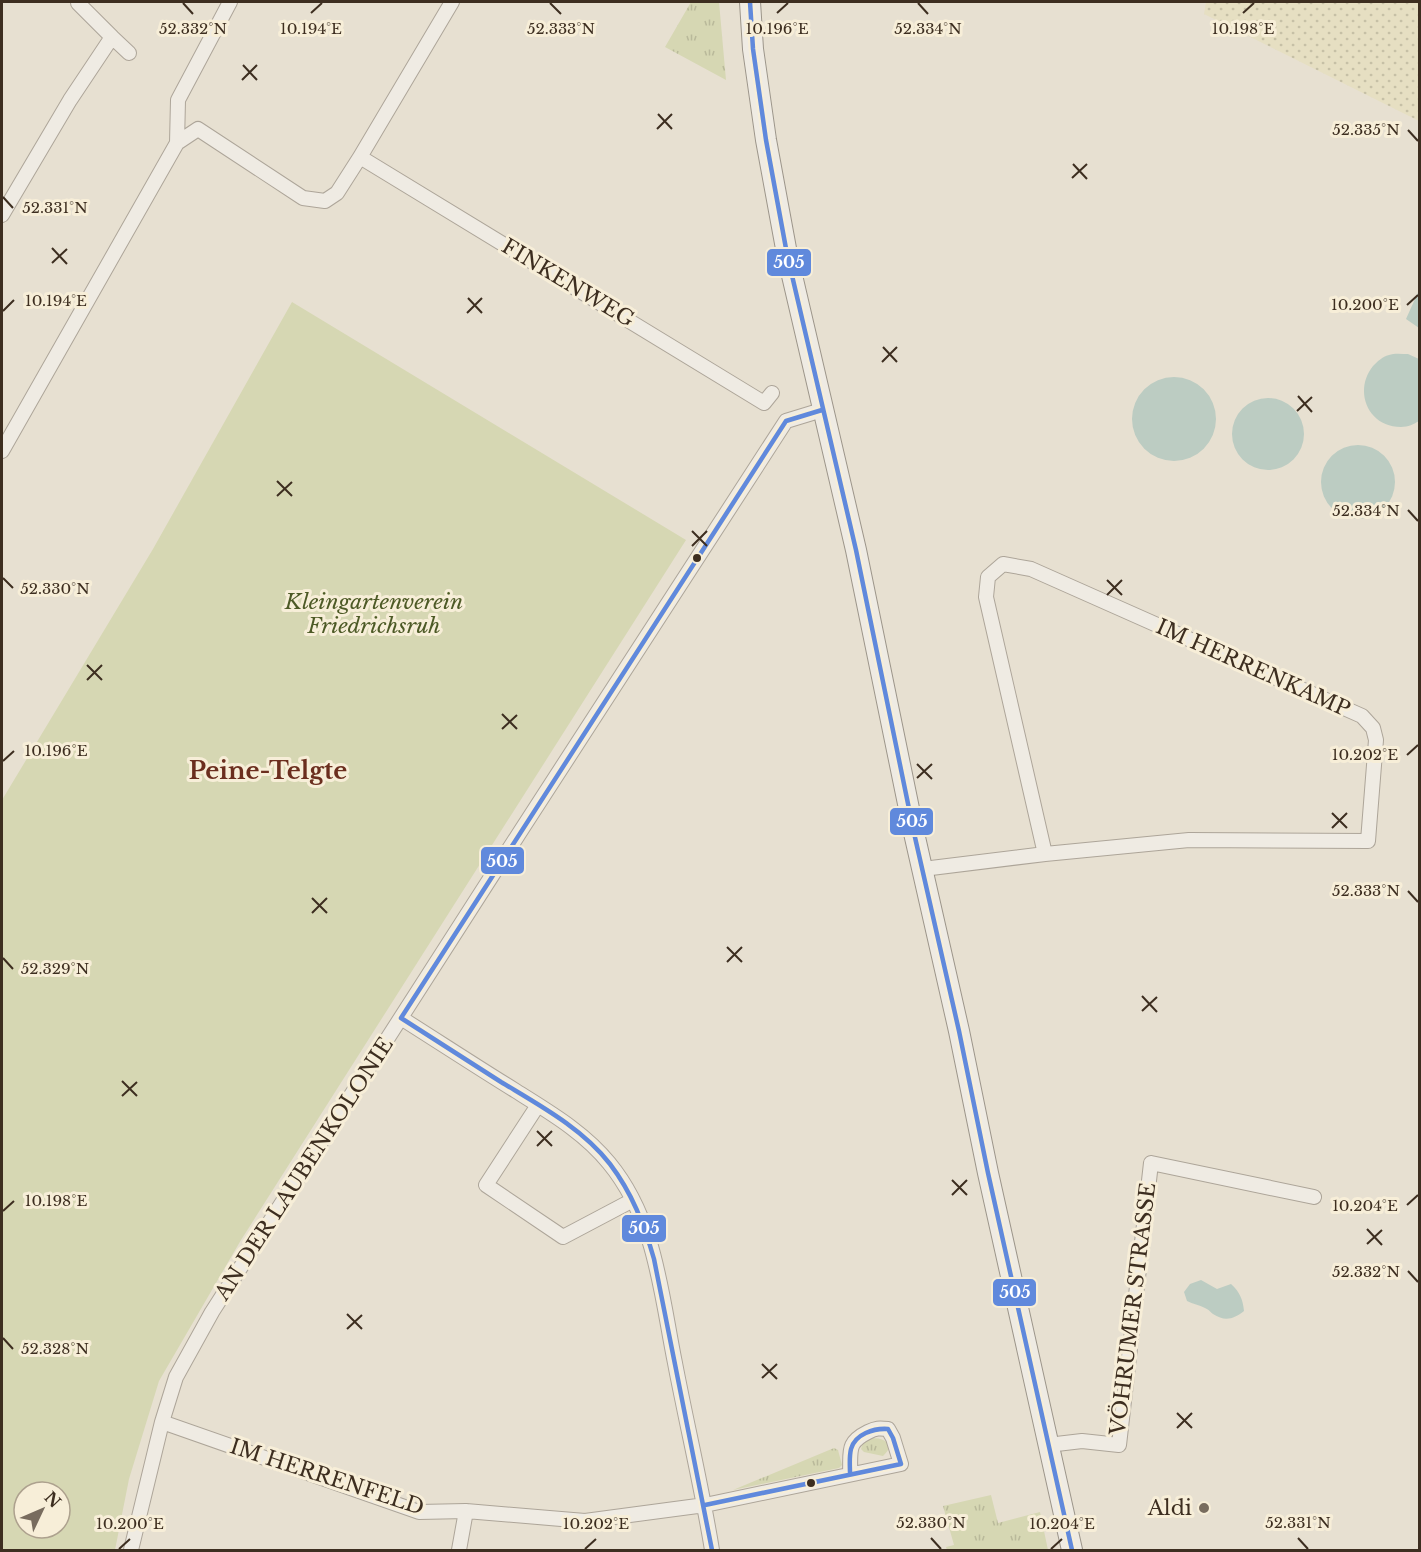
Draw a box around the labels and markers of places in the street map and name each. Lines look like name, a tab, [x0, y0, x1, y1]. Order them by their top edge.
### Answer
unlabelled marker	[691, 552, 703, 564]
unlabelled marker	[805, 1477, 817, 1489]
place label: Aldi	[1147, 1495, 1192, 1521]
marker: Aldi	[1197, 1501, 1211, 1515]

